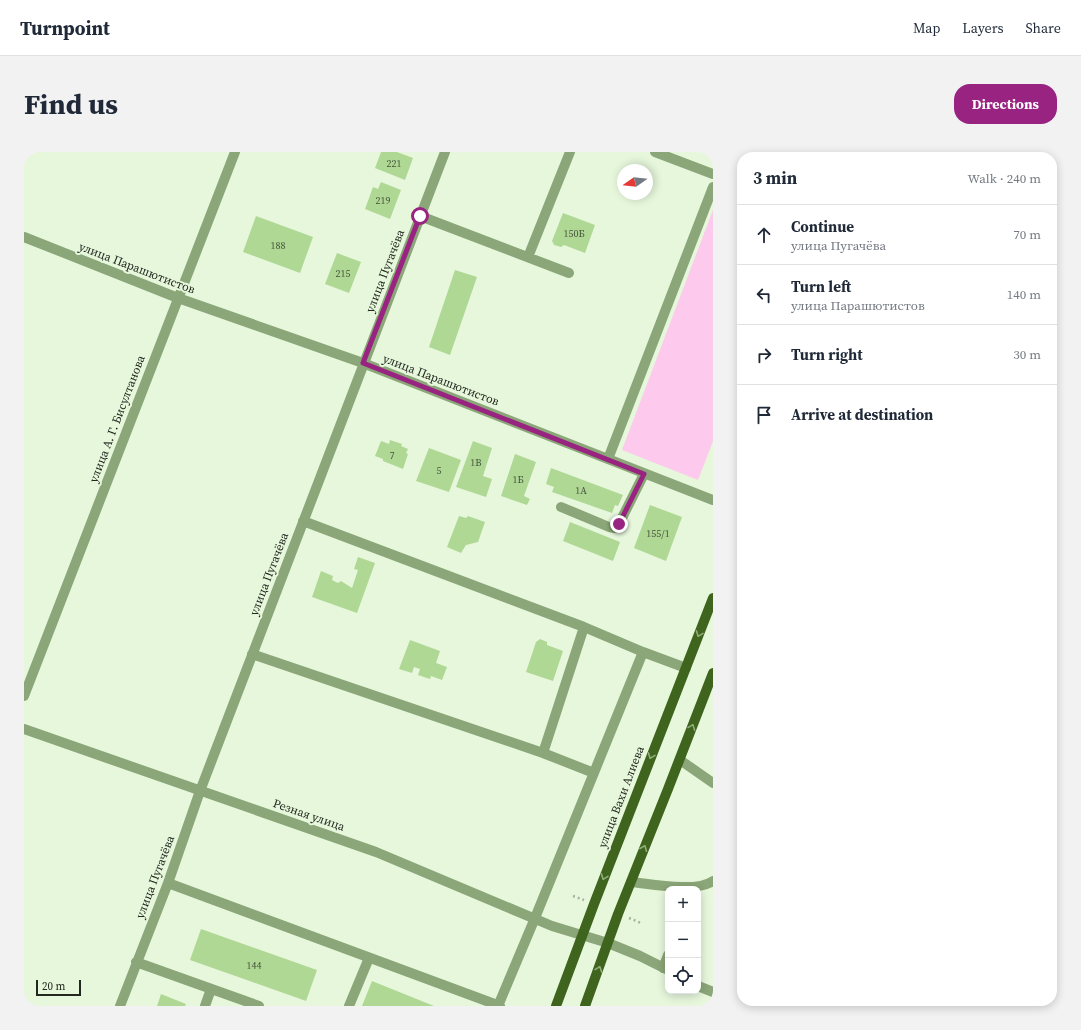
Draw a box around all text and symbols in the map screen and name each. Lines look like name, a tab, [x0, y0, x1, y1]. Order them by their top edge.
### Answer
text: Turnpoint	[20, 15, 110, 41]
text: Map	[913, 18, 940, 38]
text: Layers	[962, 18, 1004, 38]
text: Share	[1026, 18, 1061, 38]
button: Directions	[954, 84, 1057, 124]
text: Find us	[24, 85, 118, 123]
house number: 221	[387, 157, 402, 170]
north arrow	[617, 164, 653, 200]
text: 3 min	[753, 166, 797, 190]
text: Walk · 240 m	[968, 170, 1041, 187]
house number: 219	[376, 194, 391, 207]
route start	[411, 207, 429, 225]
text: Continue	[791, 216, 854, 237]
icon: ahead	[753, 224, 775, 246]
street label: улица Пугачёва	[362, 226, 409, 315]
text: 70 m	[1013, 226, 1041, 243]
house number: 150Б	[563, 227, 585, 240]
text: улица Пугачёва	[791, 237, 886, 254]
street label: улица Парашютистов	[77, 238, 197, 298]
house number: 188	[271, 239, 286, 252]
house number: 215	[336, 267, 351, 280]
text: Turn left	[791, 276, 851, 297]
icon: left	[753, 284, 775, 306]
text: 140 m	[1007, 286, 1041, 303]
text: улица Парашютистов	[791, 297, 925, 314]
icon: right	[753, 344, 775, 366]
text: Turn right	[791, 344, 863, 365]
text: 30 m	[1013, 346, 1041, 363]
street label: улица Парашютистов	[381, 350, 501, 410]
street label: улица А. Г. Бисултанова	[85, 352, 149, 485]
icon: arrive	[753, 404, 775, 426]
text: Arrive at destination	[791, 404, 933, 425]
house number: 7	[390, 449, 395, 462]
house number: 1В	[470, 456, 482, 469]
house number: 5	[437, 464, 442, 477]
house number: 1Б	[512, 473, 524, 486]
house number: 1А	[575, 484, 587, 497]
route end	[610, 515, 628, 533]
house number: 155/1	[646, 527, 670, 540]
street label: улица Пугачёва	[246, 529, 293, 618]
one-way arrow	[695, 631, 703, 638]
one-way arrow	[688, 724, 696, 731]
street label: улица Вахи Алиева	[594, 743, 648, 850]
one-way arrow	[648, 752, 656, 759]
street label: Резная улица	[271, 795, 348, 835]
street label: улица Пугачёва	[132, 832, 179, 921]
one-way arrow	[640, 844, 648, 851]
one-way arrow	[601, 873, 609, 880]
map controls	[665, 886, 701, 994]
button: +	[665, 886, 701, 922]
button: −	[665, 922, 701, 958]
button: locate	[665, 958, 701, 994]
house number: 144	[247, 959, 262, 972]
one-way arrow	[594, 966, 602, 973]
scale bar	[36, 978, 81, 997]
text: 20 m	[42, 979, 65, 994]

